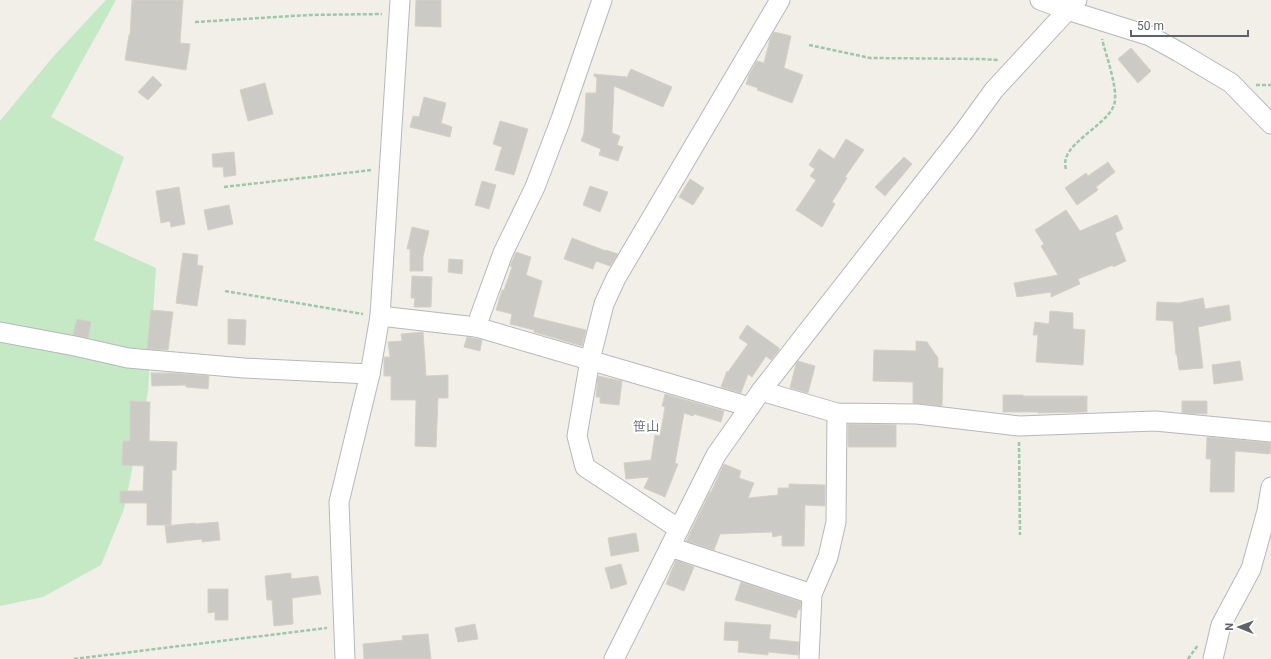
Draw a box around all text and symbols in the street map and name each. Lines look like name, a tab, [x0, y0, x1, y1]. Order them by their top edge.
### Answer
scale bar	[1131, 12, 1248, 38]
text: 50 m	[1137, 19, 1164, 33]
district label: 笹山	[633, 419, 659, 434]
north arrow	[1219, 607, 1259, 647]
text: N	[1223, 623, 1236, 631]

